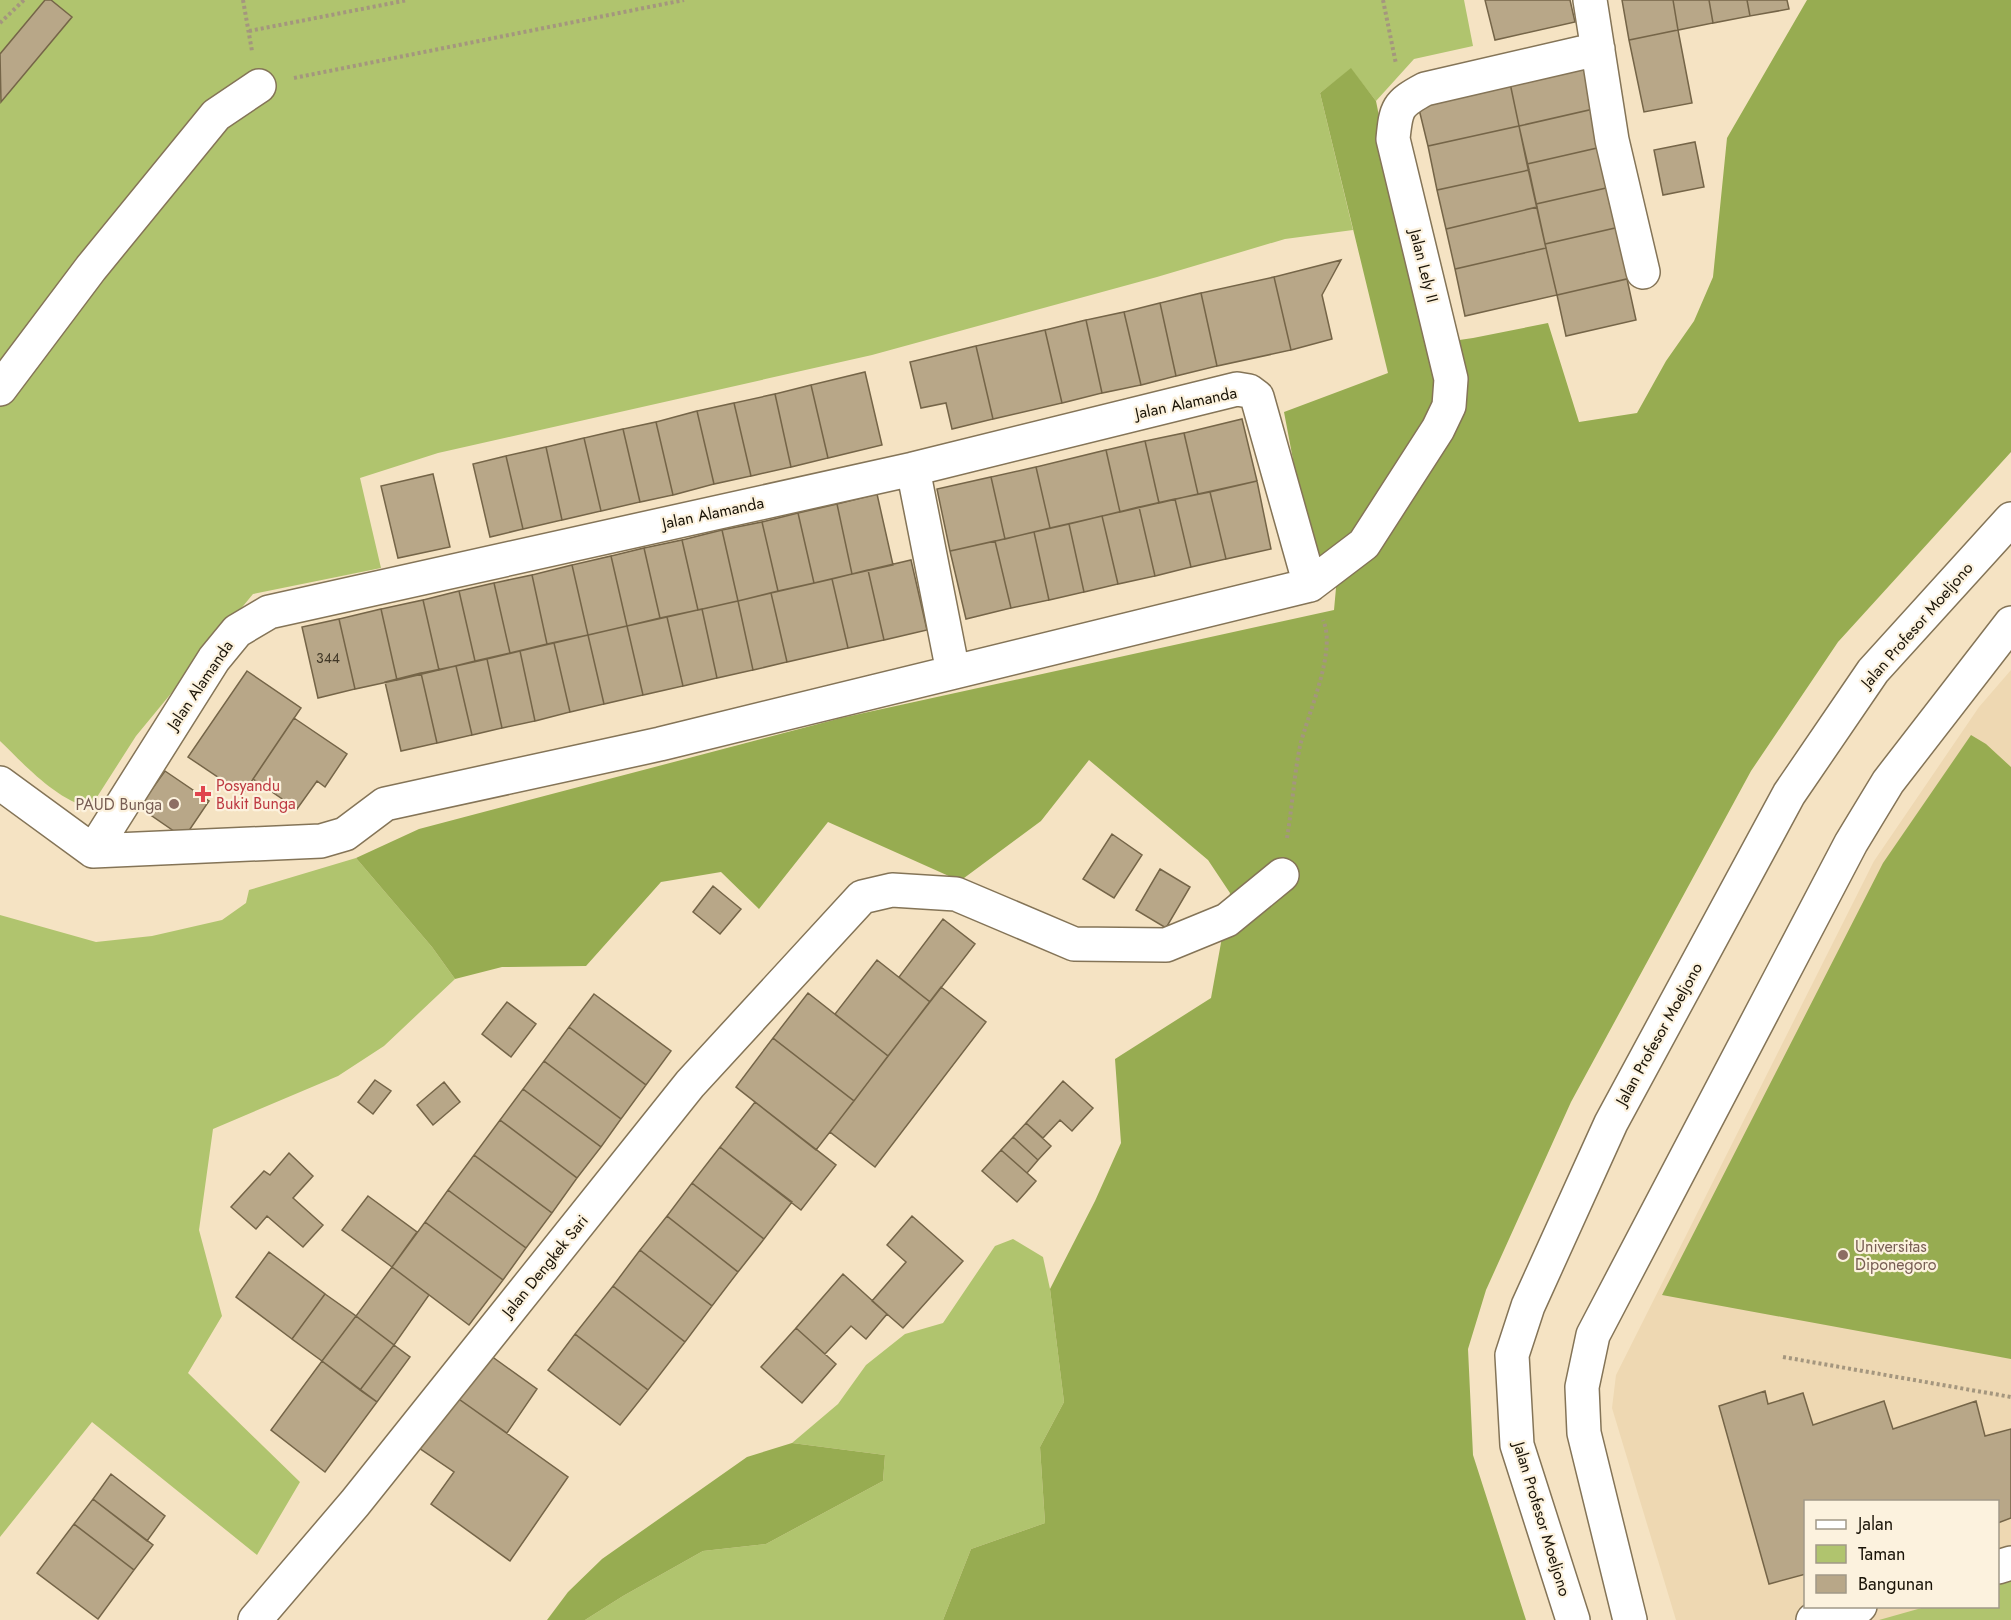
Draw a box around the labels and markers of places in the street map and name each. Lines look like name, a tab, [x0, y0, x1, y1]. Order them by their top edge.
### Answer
place label: Posyandu Bukit Bunga	[216, 774, 296, 815]
marker: Posyandu Bukit Bunga	[194, 785, 212, 803]
place label: PAUD Bunga	[76, 793, 162, 816]
marker: PAUD Bunga	[167, 797, 181, 811]
place label: Universitas Diponegoro	[1855, 1235, 1937, 1276]
marker: Universitas Diponegoro	[1836, 1248, 1850, 1262]

